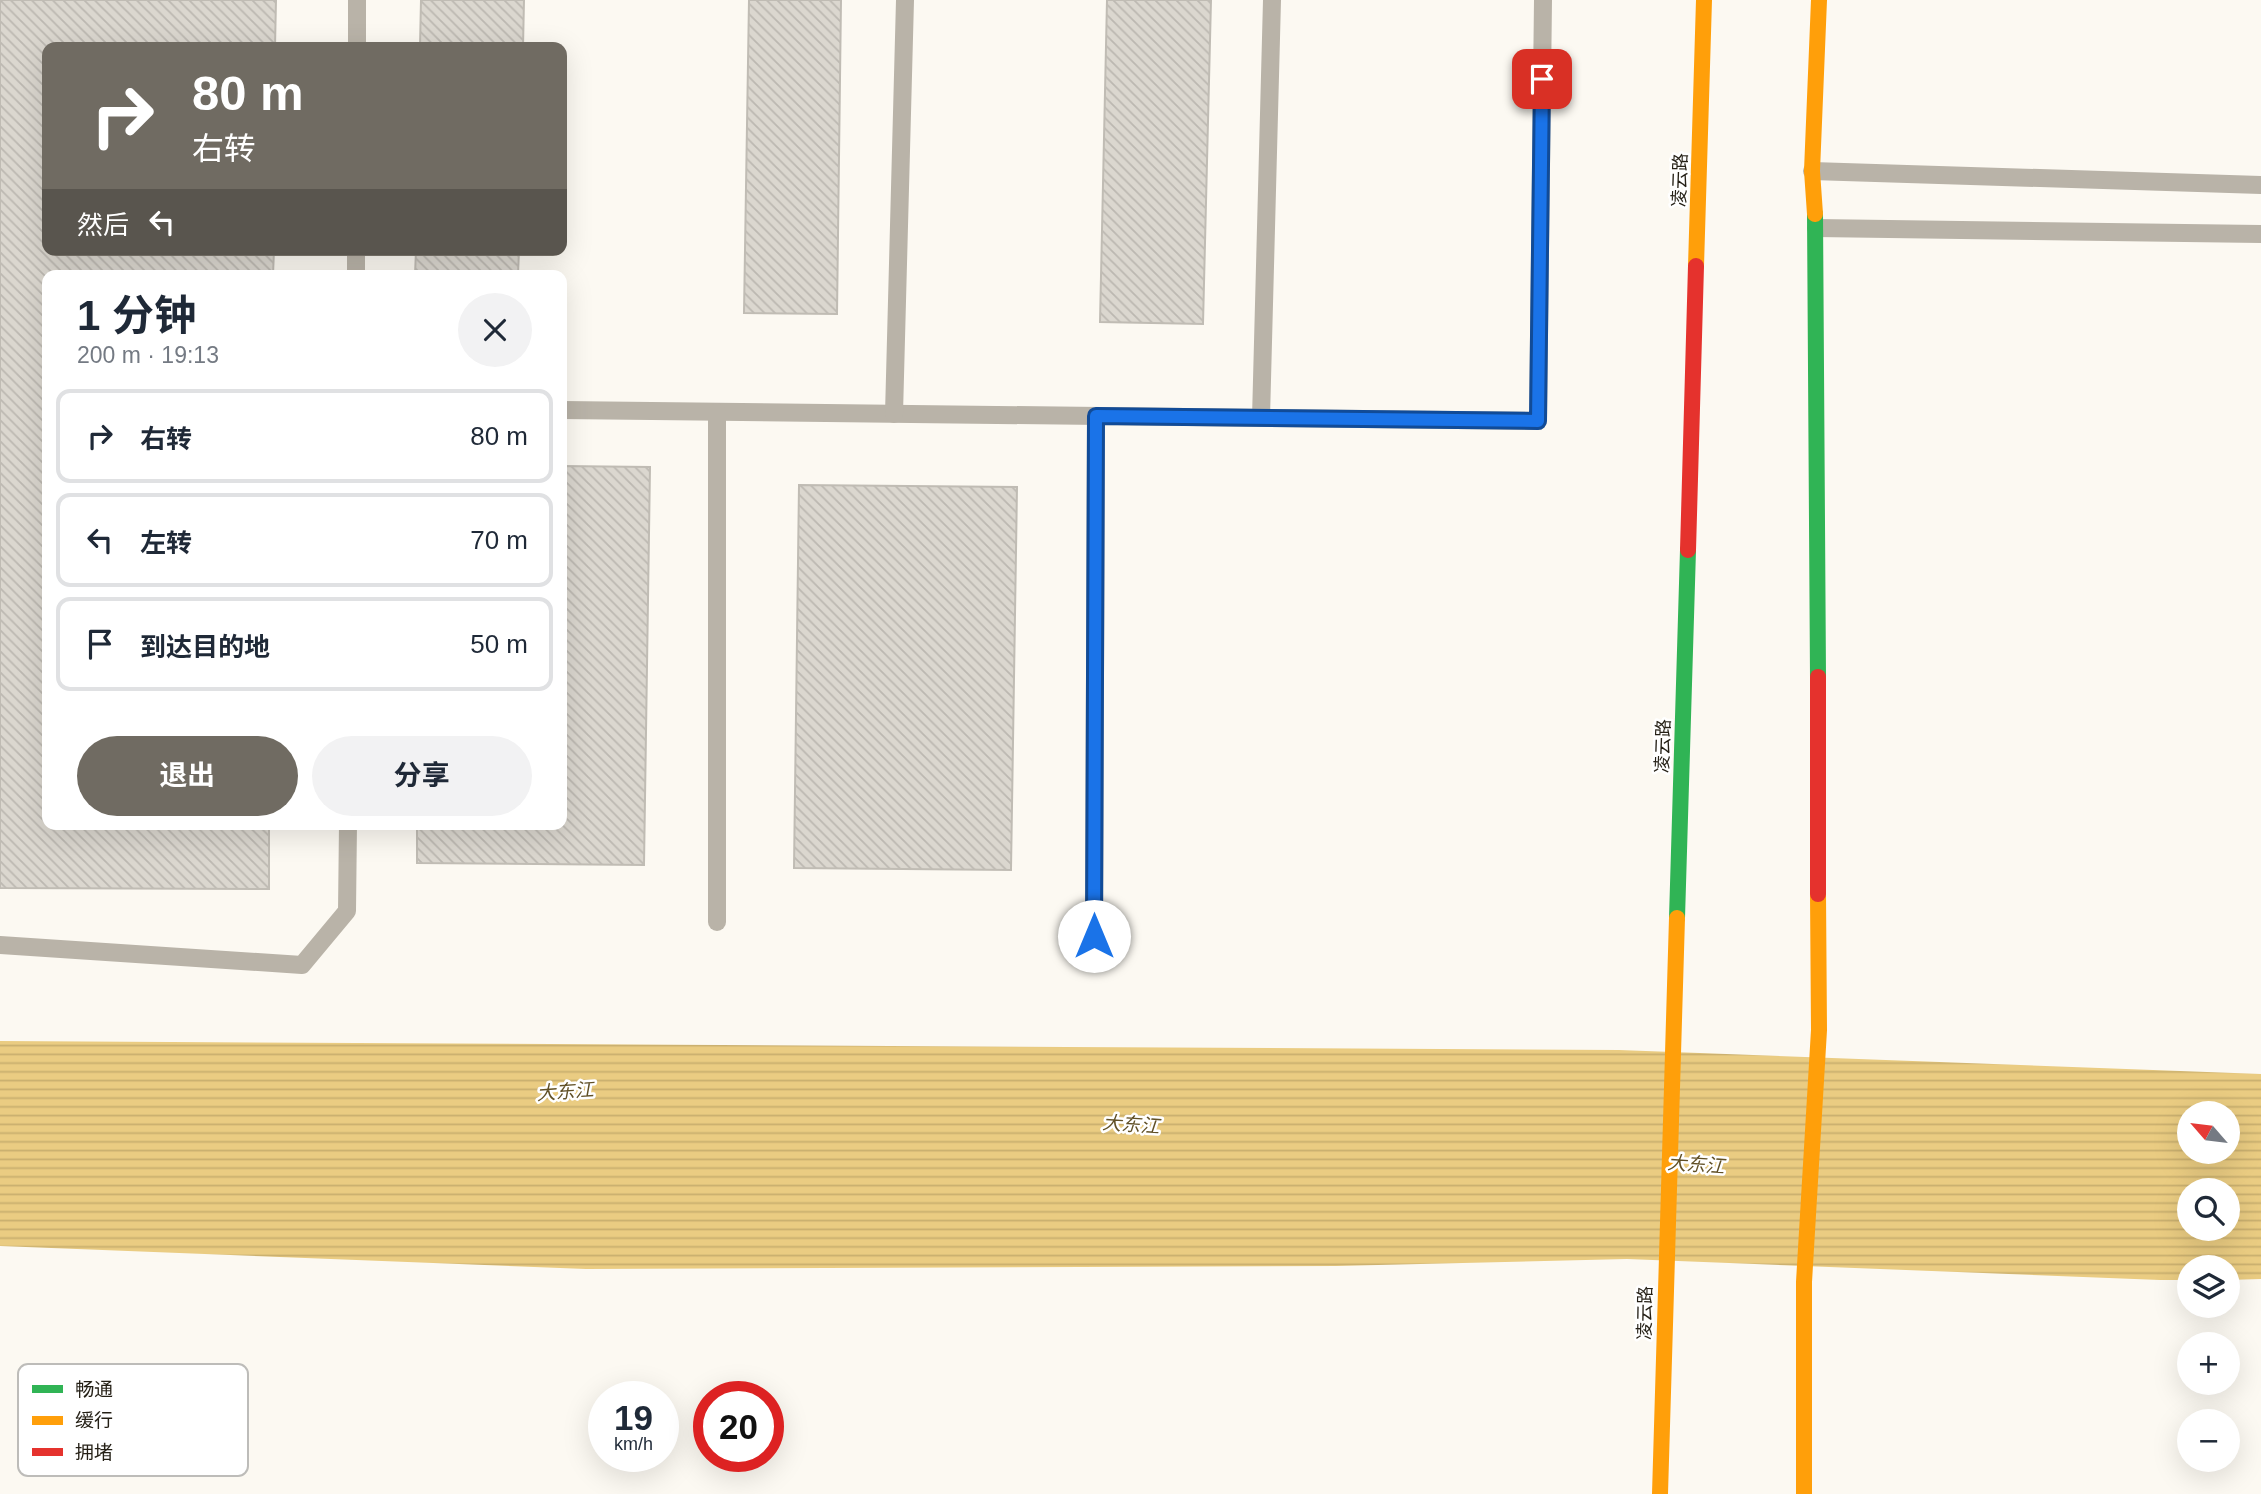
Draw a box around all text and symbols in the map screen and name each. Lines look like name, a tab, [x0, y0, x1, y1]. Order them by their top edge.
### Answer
pin	[1512, 49, 1572, 109]
icon: arrive	[1523, 60, 1561, 98]
text: 80 m	[192, 66, 304, 120]
icon: right	[77, 70, 168, 161]
text: 右转	[192, 131, 256, 167]
street label: 凌云路	[1669, 153, 1691, 207]
icon: left	[143, 203, 181, 241]
text: 然后	[77, 210, 129, 240]
text: 1 分钟	[77, 292, 196, 339]
button: close	[458, 293, 532, 367]
text: 200 m · 19:13	[77, 342, 219, 368]
icon: right	[81, 417, 119, 455]
text: 80 m	[470, 421, 528, 451]
text: 右转	[140, 424, 192, 454]
icon: left	[81, 521, 119, 559]
text: 70 m	[470, 525, 528, 555]
text: 左转	[140, 528, 192, 558]
icon: arrive	[81, 625, 119, 663]
text: 50 m	[470, 629, 528, 659]
text: 到达目的地	[140, 632, 270, 662]
street label: 凌云路	[1652, 719, 1674, 773]
button: 退出	[77, 736, 298, 816]
button: 分享	[312, 736, 532, 816]
position arrow	[1057, 899, 1131, 973]
water label: 大东江	[536, 1079, 596, 1104]
north arrow	[2177, 1101, 2240, 1164]
map controls	[2177, 1101, 2240, 1472]
water label: 大东江	[1102, 1112, 1162, 1137]
water label: 大东江	[1667, 1152, 1727, 1177]
button: search	[2177, 1178, 2240, 1241]
button: layers	[2177, 1255, 2240, 1318]
street label: 凌云路	[1635, 1286, 1655, 1340]
button: +	[2177, 1332, 2240, 1395]
legend	[18, 1364, 248, 1476]
text: 畅通	[75, 1379, 113, 1400]
speed limit sign: 20	[693, 1381, 784, 1472]
text: 19	[614, 1398, 653, 1437]
button: −	[2177, 1409, 2240, 1472]
text: 缓行	[75, 1410, 113, 1431]
text: km/h	[614, 1434, 653, 1454]
text: 拥堵	[75, 1442, 113, 1463]

